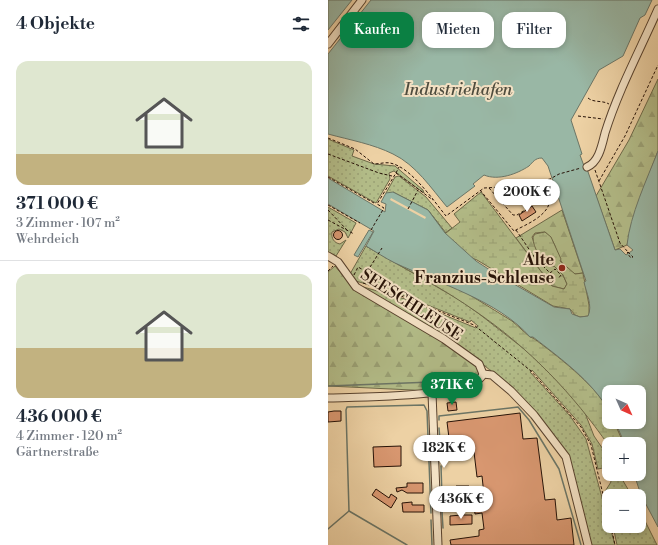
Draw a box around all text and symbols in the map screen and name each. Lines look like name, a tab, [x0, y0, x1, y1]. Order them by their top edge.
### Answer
chip: Kaufen	[340, 12, 414, 48]
chip: Mieten	[422, 12, 494, 48]
chip: Filter	[502, 12, 566, 48]
text: 4 Objekte	[16, 13, 95, 35]
icon: filters	[290, 13, 312, 35]
water label: Industriehafen	[403, 79, 513, 101]
icon: home	[128, 87, 200, 159]
pin: 200K €	[494, 179, 560, 213]
text: 200K €	[503, 184, 551, 200]
text: 371 000 €	[16, 193, 98, 215]
text: 3 Zimmer · 107 m²	[16, 215, 120, 231]
text: Wehrdeich	[16, 231, 79, 247]
place label: Alte Franzius-Schleuse	[414, 250, 554, 288]
marker: Alte Franzius-Schleuse	[557, 263, 567, 273]
street label: SEESCHLEUSE	[357, 264, 466, 345]
icon: home	[128, 300, 200, 372]
pin: 371K €	[419, 372, 485, 406]
text: 371K €	[431, 377, 473, 393]
north arrow	[602, 385, 646, 429]
map controls	[602, 385, 646, 533]
text: 436 000 €	[16, 406, 102, 428]
text: 4 Zimmer · 120 m²	[16, 428, 122, 444]
pin: 182K €	[411, 435, 477, 469]
button: +	[602, 437, 646, 481]
text: 182K €	[422, 440, 466, 456]
text: Gärtnerstraße	[16, 444, 99, 460]
pin: 436K €	[428, 486, 494, 520]
button: −	[602, 489, 646, 533]
text: 436K €	[438, 491, 484, 507]

